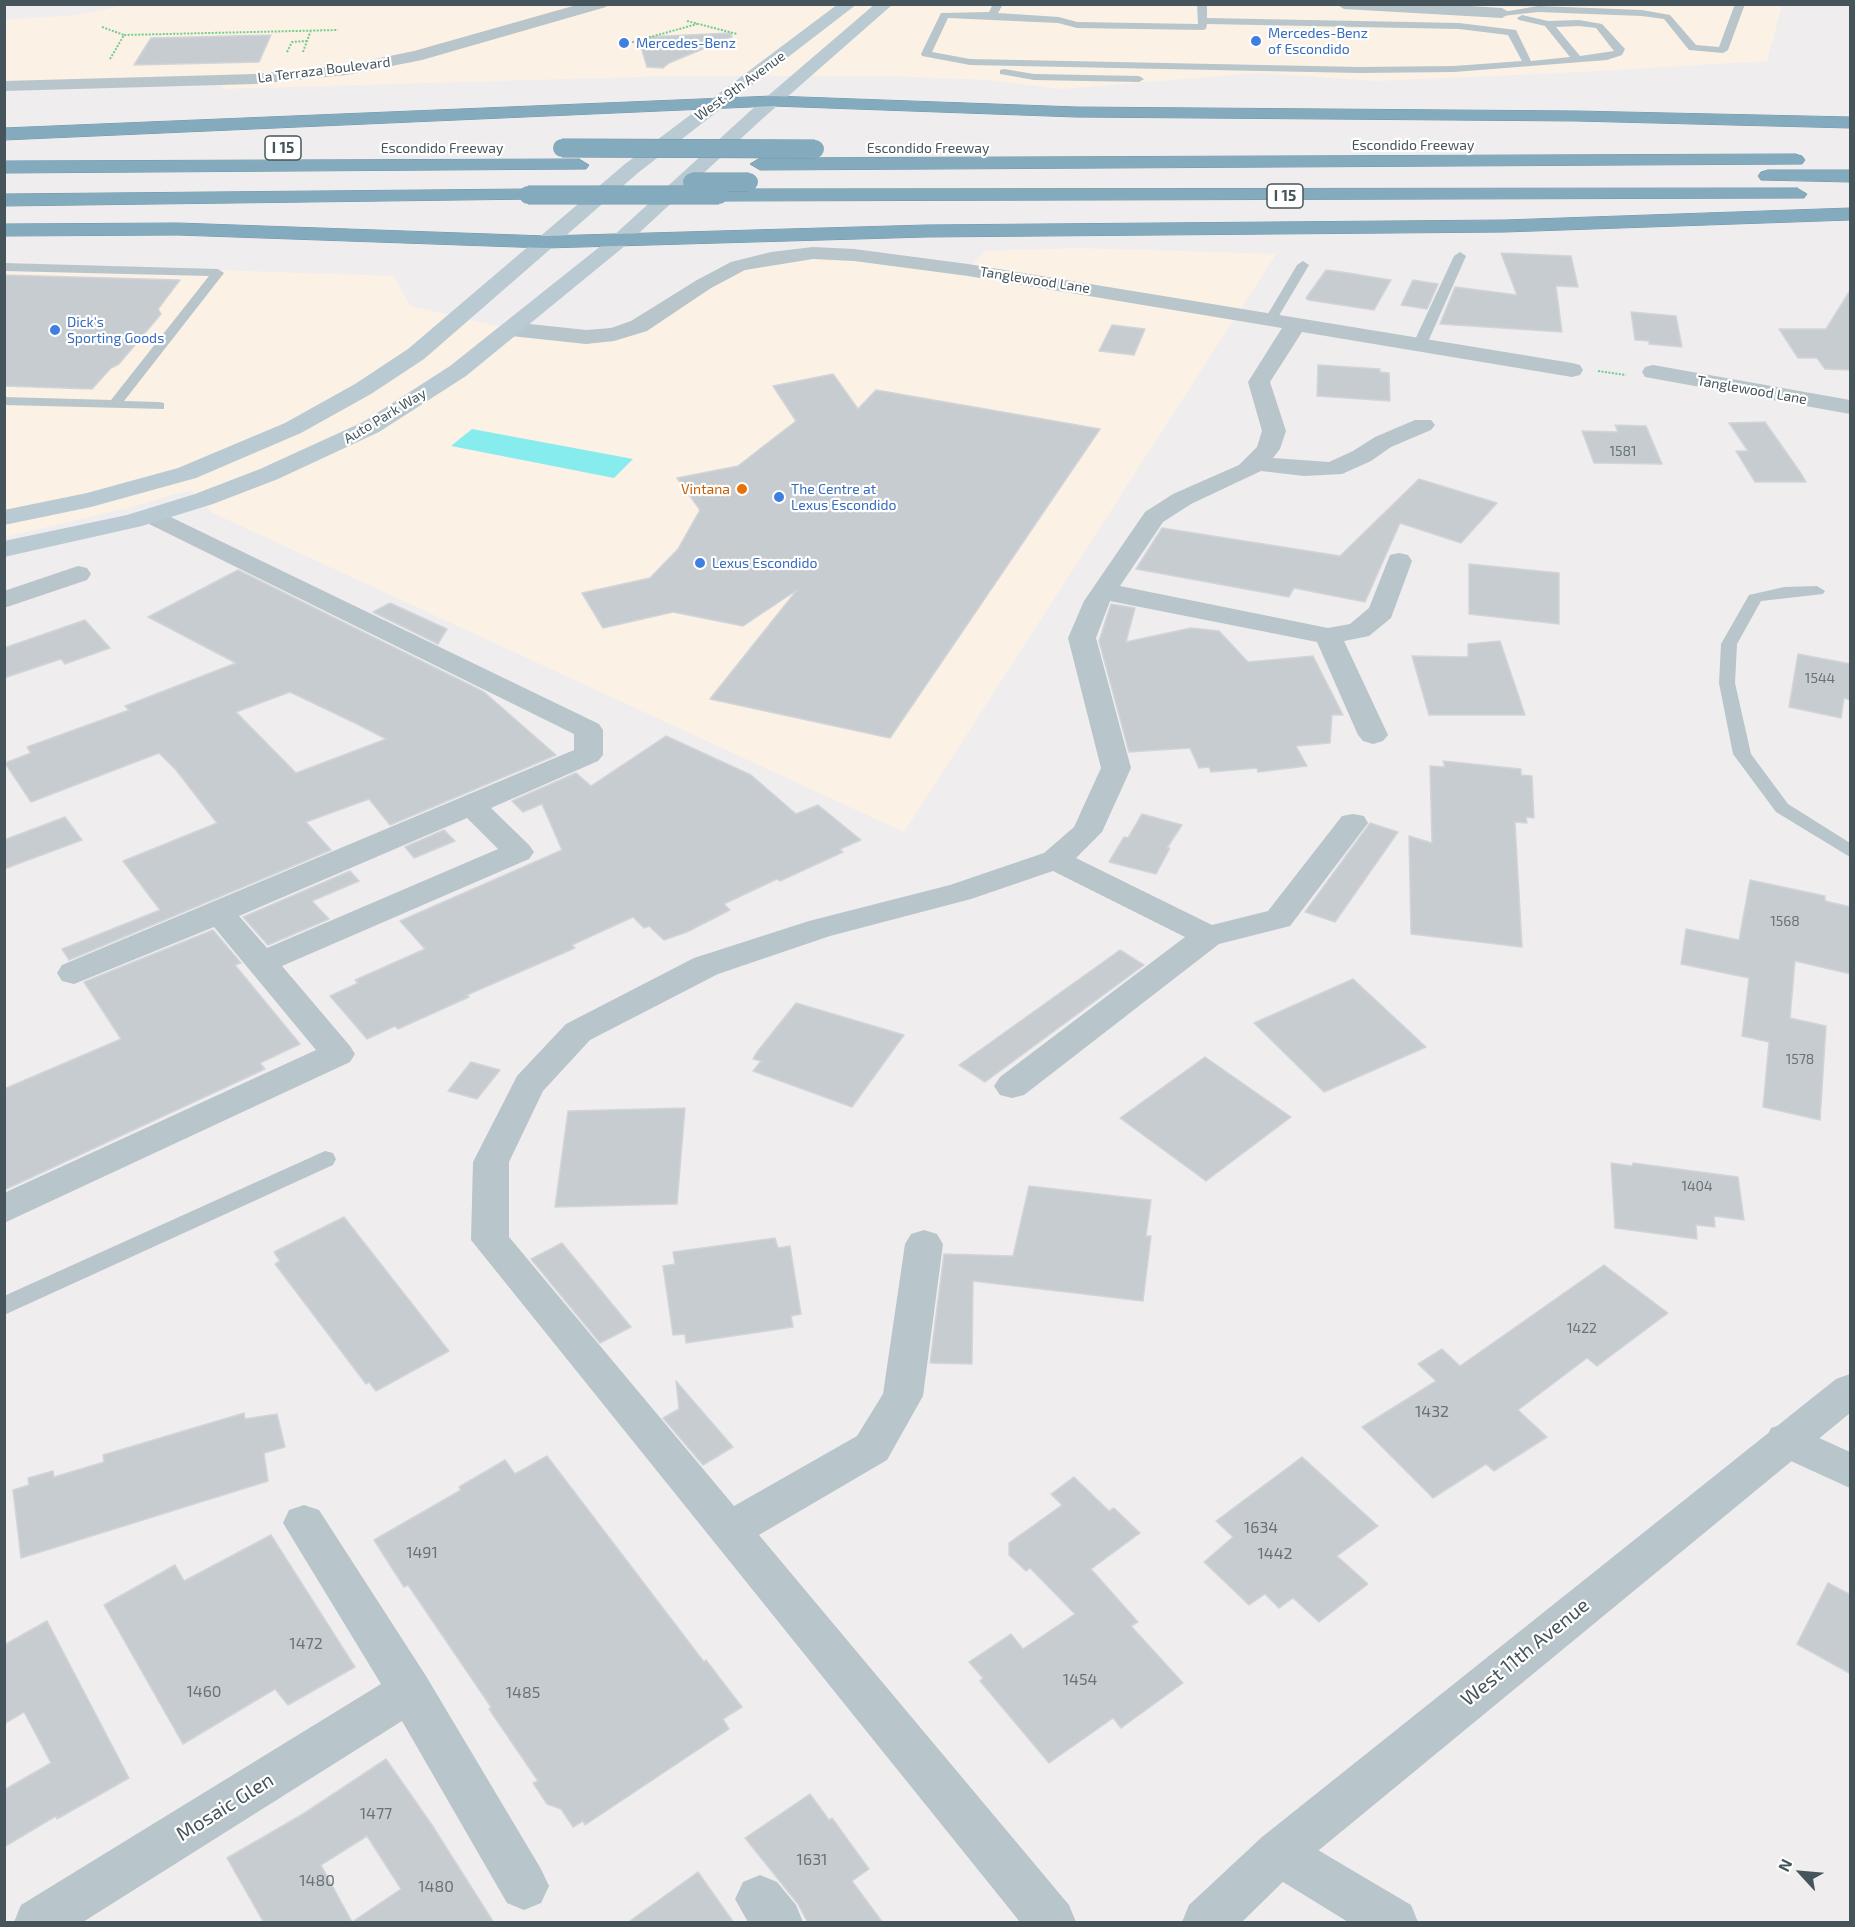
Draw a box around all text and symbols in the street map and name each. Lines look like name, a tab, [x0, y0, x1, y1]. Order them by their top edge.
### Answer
place label: Mercedes-Benz of Escondido	[1268, 25, 1368, 57]
marker: Mercedes-Benz of Escondido	[1249, 34, 1263, 48]
place label: Mercedes-Benz	[636, 35, 736, 51]
marker: Mercedes-Benz	[617, 36, 631, 50]
street label: West 9th Avenue	[692, 48, 788, 124]
street label: La Terraza Boulevard	[257, 54, 391, 86]
road number: I 15	[265, 136, 301, 160]
street label: Escondido Freeway	[1352, 137, 1474, 153]
street label: Escondido Freeway	[381, 140, 503, 156]
street label: Escondido Freeway	[867, 140, 989, 156]
road number: I 15	[1267, 184, 1303, 208]
street label: Tanglewood Lane	[979, 263, 1091, 297]
place label: Dick's Sporting Goods	[67, 314, 164, 346]
marker: Dick's Sporting Goods	[48, 323, 62, 337]
street label: Tanglewood Lane	[1696, 372, 1808, 408]
street label: Auto Park Way	[341, 385, 429, 447]
house number: 1581	[1609, 443, 1637, 459]
place label: Vintana	[681, 481, 730, 497]
place label: The Centre at Lexus Escondido	[791, 481, 897, 514]
marker: Vintana	[735, 482, 749, 496]
marker: The Centre at Lexus Escondido	[772, 490, 786, 504]
place label: Lexus Escondido	[712, 555, 818, 571]
marker: Lexus Escondido	[693, 556, 707, 570]
house number: 1544	[1805, 670, 1835, 686]
house number: 1568	[1770, 913, 1800, 929]
house number: 1578	[1786, 1051, 1814, 1067]
house number: 1404	[1681, 1178, 1713, 1194]
house number: 1422	[1567, 1320, 1597, 1336]
house number: 1432	[1415, 1402, 1449, 1422]
house number: 1634	[1244, 1518, 1278, 1538]
house number: 1491	[406, 1543, 438, 1563]
house number: 1442	[1257, 1544, 1293, 1564]
street label: West 11th Avenue	[1456, 1593, 1594, 1711]
house number: 1472	[289, 1634, 323, 1654]
house number: 1454	[1063, 1670, 1097, 1690]
house number: 1460	[186, 1682, 222, 1702]
house number: 1485	[506, 1683, 540, 1703]
street label: Mosaic Glen	[172, 1768, 278, 1846]
house number: 1477	[360, 1804, 392, 1824]
north arrow	[1771, 1843, 1831, 1903]
house number: 1631	[797, 1850, 827, 1870]
text: N	[1773, 1856, 1795, 1874]
house number: 1480	[299, 1871, 335, 1891]
house number: 1480	[418, 1877, 454, 1897]

